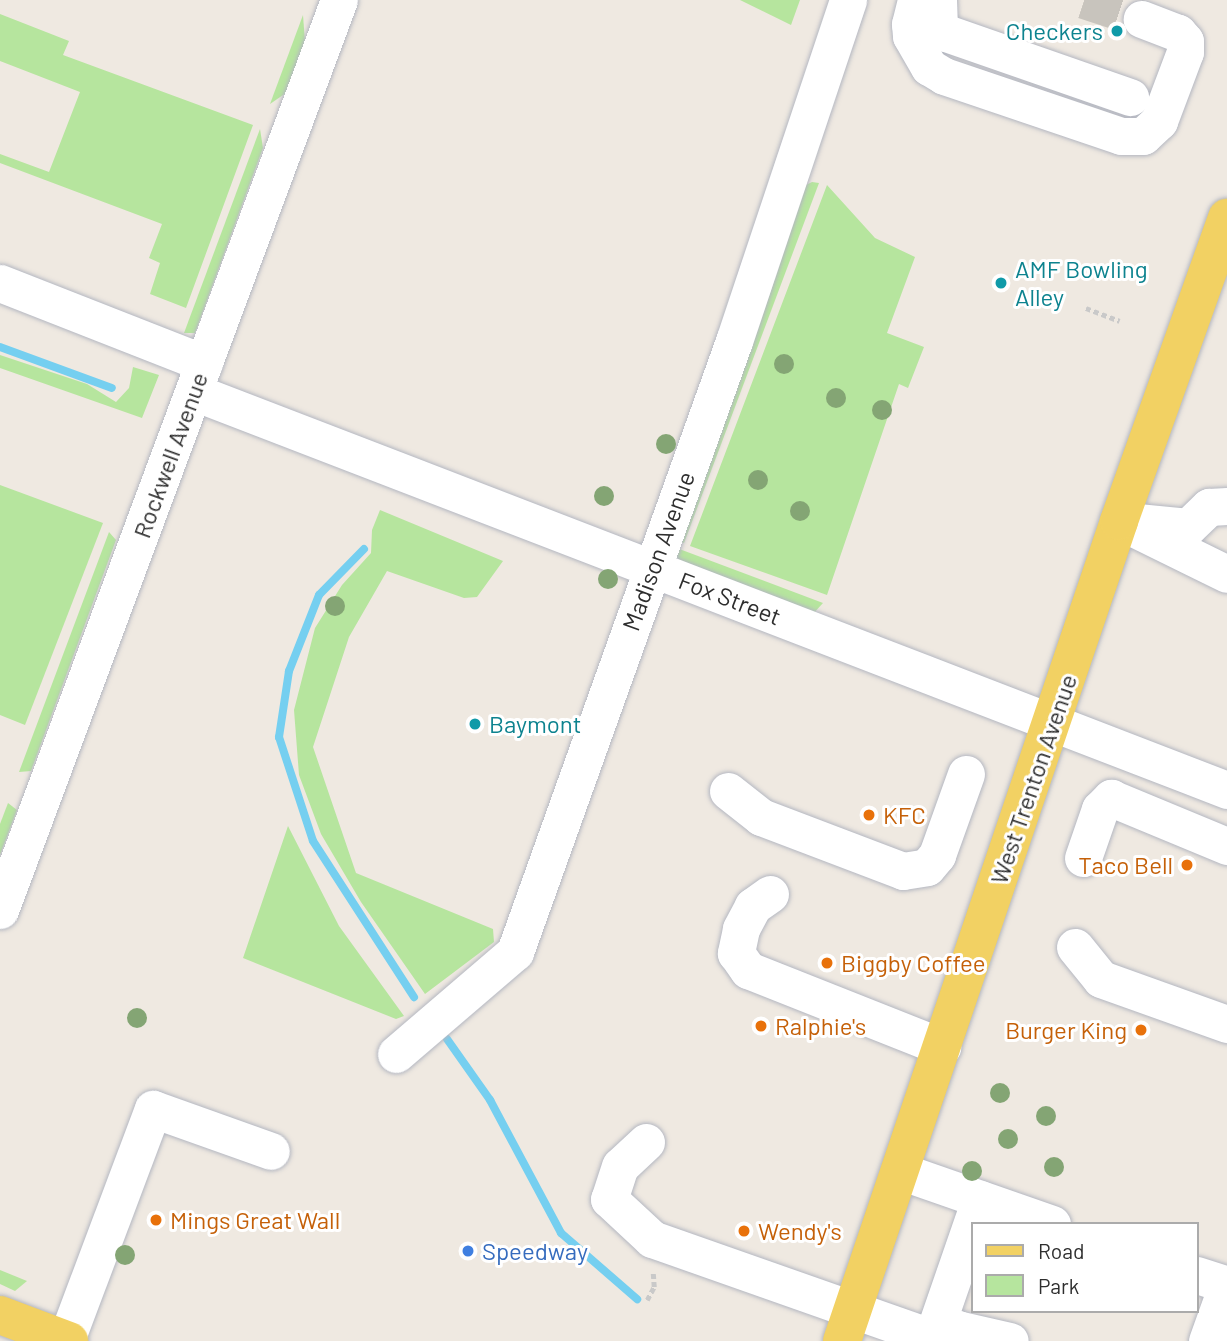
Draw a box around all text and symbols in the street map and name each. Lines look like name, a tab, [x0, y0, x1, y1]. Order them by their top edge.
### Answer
place label: Checkers	[1006, 17, 1103, 45]
marker: Checkers	[1109, 23, 1125, 39]
place label: AMF Bowling Alley	[1015, 255, 1148, 311]
marker: AMF Bowling Alley	[993, 275, 1009, 291]
street label: Rockwell Avenue	[127, 368, 213, 542]
street label: Madison Avenue	[616, 467, 700, 635]
street label: Fox Street	[675, 565, 785, 631]
street label: West Trenton Avenue	[984, 670, 1082, 888]
place label: Baymont	[489, 710, 582, 738]
marker: Baymont	[467, 716, 483, 732]
place label: KFC	[883, 801, 926, 829]
marker: KFC	[861, 807, 877, 823]
place label: Taco Bell	[1078, 851, 1173, 879]
marker: Taco Bell	[1179, 857, 1195, 873]
place label: Biggby Coffee	[841, 949, 986, 977]
marker: Biggby Coffee	[819, 955, 835, 971]
place label: Ralphie's	[775, 1012, 866, 1040]
place label: Burger King	[1005, 1016, 1127, 1044]
marker: Ralphie's	[753, 1018, 769, 1034]
marker: Burger King	[1133, 1022, 1149, 1038]
place label: Mings Great Wall	[170, 1206, 340, 1234]
marker: Mings Great Wall	[148, 1212, 164, 1228]
place label: Wendy's	[758, 1217, 842, 1245]
legend	[972, 1222, 1199, 1313]
marker: Wendy's	[736, 1223, 752, 1239]
place label: Speedway	[482, 1237, 588, 1265]
text: Road	[1038, 1238, 1084, 1263]
marker: Speedway	[460, 1243, 476, 1259]
text: Park	[1038, 1273, 1079, 1298]

